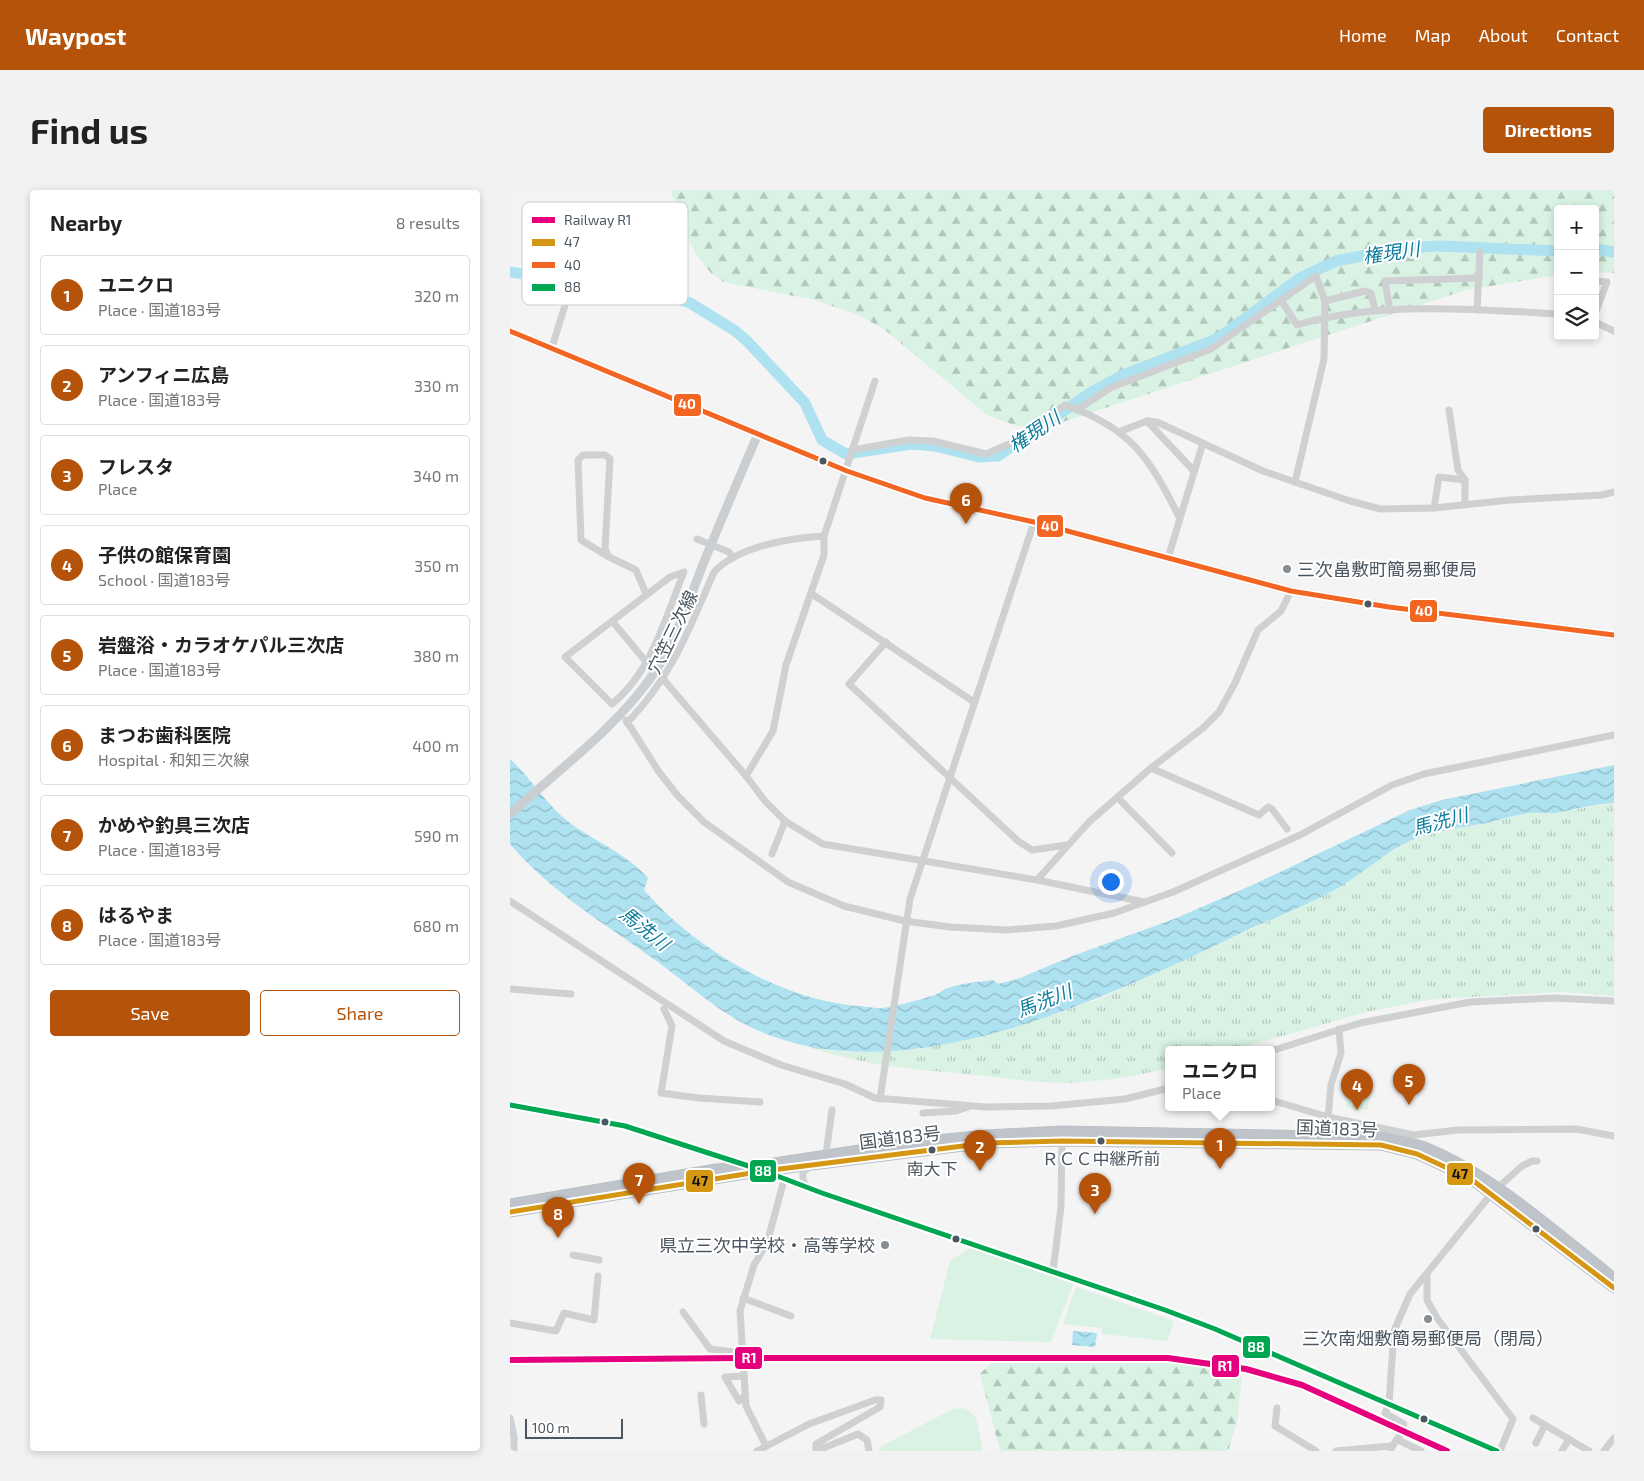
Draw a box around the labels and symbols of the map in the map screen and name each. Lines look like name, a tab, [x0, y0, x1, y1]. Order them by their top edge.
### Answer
legend	[522, 202, 688, 305]
text: Railway R1	[564, 211, 631, 228]
text: 47	[564, 233, 580, 250]
water label: 権現川	[1361, 236, 1423, 267]
text: 40	[564, 256, 581, 273]
text: 88	[564, 278, 581, 295]
line badge: 40	[673, 393, 702, 417]
text: 40	[678, 395, 696, 412]
water label: 権現川	[1004, 404, 1066, 456]
unlabelled marker	[818, 456, 828, 466]
pin: 6	[950, 483, 982, 524]
line badge: 40	[1036, 514, 1064, 538]
text: 40	[1041, 517, 1059, 534]
place label: 三次畠敷町簡易郵便局	[1297, 558, 1477, 580]
marker: 三次畠敷町簡易郵便局	[1281, 563, 1293, 575]
street label: 穴笠三次線	[642, 587, 702, 677]
unlabelled marker	[1363, 599, 1373, 609]
line badge: 40	[1409, 599, 1438, 623]
text: 40	[1415, 602, 1433, 619]
water label: 馬洗川	[1409, 802, 1472, 839]
your location	[1098, 869, 1124, 895]
water label: 馬洗川	[616, 901, 676, 956]
water label: 馬洗川	[1013, 978, 1077, 1021]
pin: 5	[1393, 1064, 1425, 1105]
pin: 4	[1341, 1069, 1373, 1110]
street label: 国道183号	[1296, 1116, 1378, 1140]
unlabelled marker	[600, 1117, 610, 1127]
street label: 国道183号	[858, 1121, 942, 1153]
pin: 1	[1204, 1128, 1236, 1169]
pin: 2	[964, 1130, 996, 1171]
marker: ＲＣＣ中継所前	[1096, 1136, 1106, 1146]
marker: 南大下	[927, 1145, 937, 1155]
place label: ＲＣＣ中継所前	[1042, 1148, 1161, 1168]
place label: 南大下	[907, 1158, 958, 1178]
line badge: 88	[749, 1159, 777, 1183]
text: 88	[754, 1162, 772, 1179]
line badge: 47	[1446, 1162, 1474, 1186]
pin: 7	[623, 1163, 655, 1204]
text: 47	[1452, 1165, 1469, 1182]
line badge: 47	[685, 1169, 714, 1193]
text: 47	[692, 1172, 709, 1189]
pin: 3	[1079, 1173, 1111, 1214]
pin: 8	[542, 1197, 574, 1238]
unlabelled marker	[1531, 1224, 1541, 1234]
place label: 県立三次中学校・高等学校	[659, 1234, 875, 1256]
unlabelled marker	[951, 1234, 961, 1244]
marker: 県立三次中学校・高等学校	[879, 1239, 891, 1251]
marker: 三次南畑敷簡易郵便局（閉局）	[1422, 1313, 1434, 1325]
place label: 三次南畑敷簡易郵便局（閉局）	[1302, 1327, 1554, 1349]
line badge: 88	[1242, 1335, 1271, 1359]
text: 88	[1247, 1338, 1265, 1355]
line badge: R1	[734, 1346, 763, 1370]
text: R1	[741, 1349, 757, 1366]
line badge: R1	[1211, 1354, 1240, 1378]
text: R1	[1217, 1357, 1233, 1374]
unlabelled marker	[1419, 1414, 1429, 1424]
scale bar	[525, 1416, 622, 1439]

